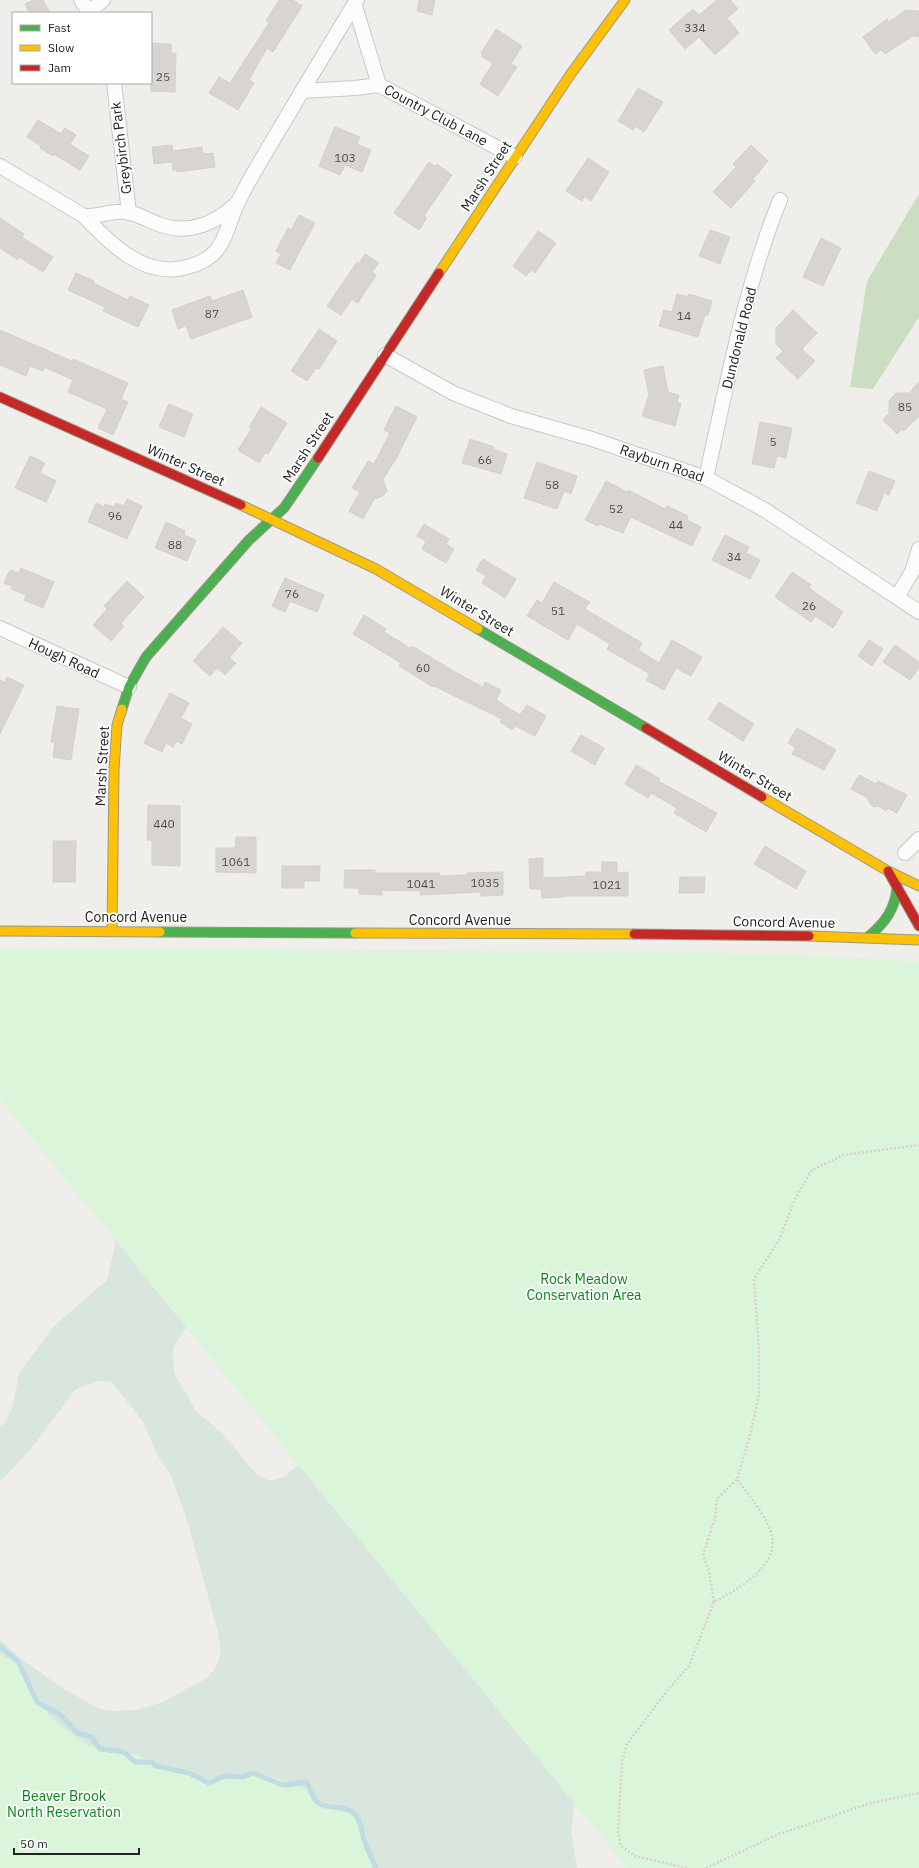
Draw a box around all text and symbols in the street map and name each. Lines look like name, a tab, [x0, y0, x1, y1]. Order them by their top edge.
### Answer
legend	[12, 12, 152, 84]
text: Fast	[48, 20, 71, 35]
house number: 334	[684, 20, 706, 35]
text: Slow	[48, 40, 74, 55]
text: Jam	[48, 60, 71, 75]
house number: 25	[156, 69, 170, 84]
street label: Country Club Lane	[381, 80, 491, 150]
street label: Greybirch Park	[106, 100, 136, 195]
street label: Marsh Street	[457, 137, 516, 215]
house number: 103	[334, 150, 356, 165]
street label: Dundonald Road	[718, 285, 760, 391]
house number: 87	[205, 306, 219, 321]
house number: 14	[677, 308, 691, 323]
house number: 85	[898, 399, 912, 414]
street label: Marsh Street	[279, 408, 338, 486]
house number: 5	[769, 434, 777, 449]
street label: Winter Street	[144, 440, 228, 490]
street label: Rayburn Road	[618, 440, 706, 486]
house number: 66	[478, 452, 492, 467]
house number: 58	[545, 477, 559, 492]
house number: 52	[609, 501, 623, 516]
house number: 96	[108, 508, 122, 523]
house number: 44	[669, 517, 683, 532]
house number: 88	[168, 537, 182, 552]
house number: 34	[727, 549, 741, 564]
street label: Winter Street	[437, 582, 517, 640]
house number: 76	[285, 586, 299, 601]
house number: 26	[802, 598, 816, 613]
house number: 51	[551, 603, 565, 618]
street label: Hough Road	[26, 634, 102, 682]
house number: 60	[416, 660, 430, 675]
street label: Marsh Street	[91, 725, 113, 807]
street label: Winter Street	[715, 747, 795, 805]
house number: 440	[153, 816, 175, 831]
house number: 1061	[222, 854, 250, 869]
house number: 1035	[471, 875, 499, 890]
house number: 1041	[407, 876, 435, 891]
house number: 1021	[593, 877, 621, 892]
street label: Concord Avenue	[85, 908, 188, 926]
street label: Concord Avenue	[409, 911, 512, 929]
street label: Concord Avenue	[733, 912, 836, 932]
park label: Rock Meadow Conservation Area	[526, 1270, 642, 1304]
park label: Beaver Brook North Reservation	[7, 1787, 121, 1821]
scale bar	[14, 1830, 139, 1856]
text: 50 m	[20, 1836, 48, 1851]

